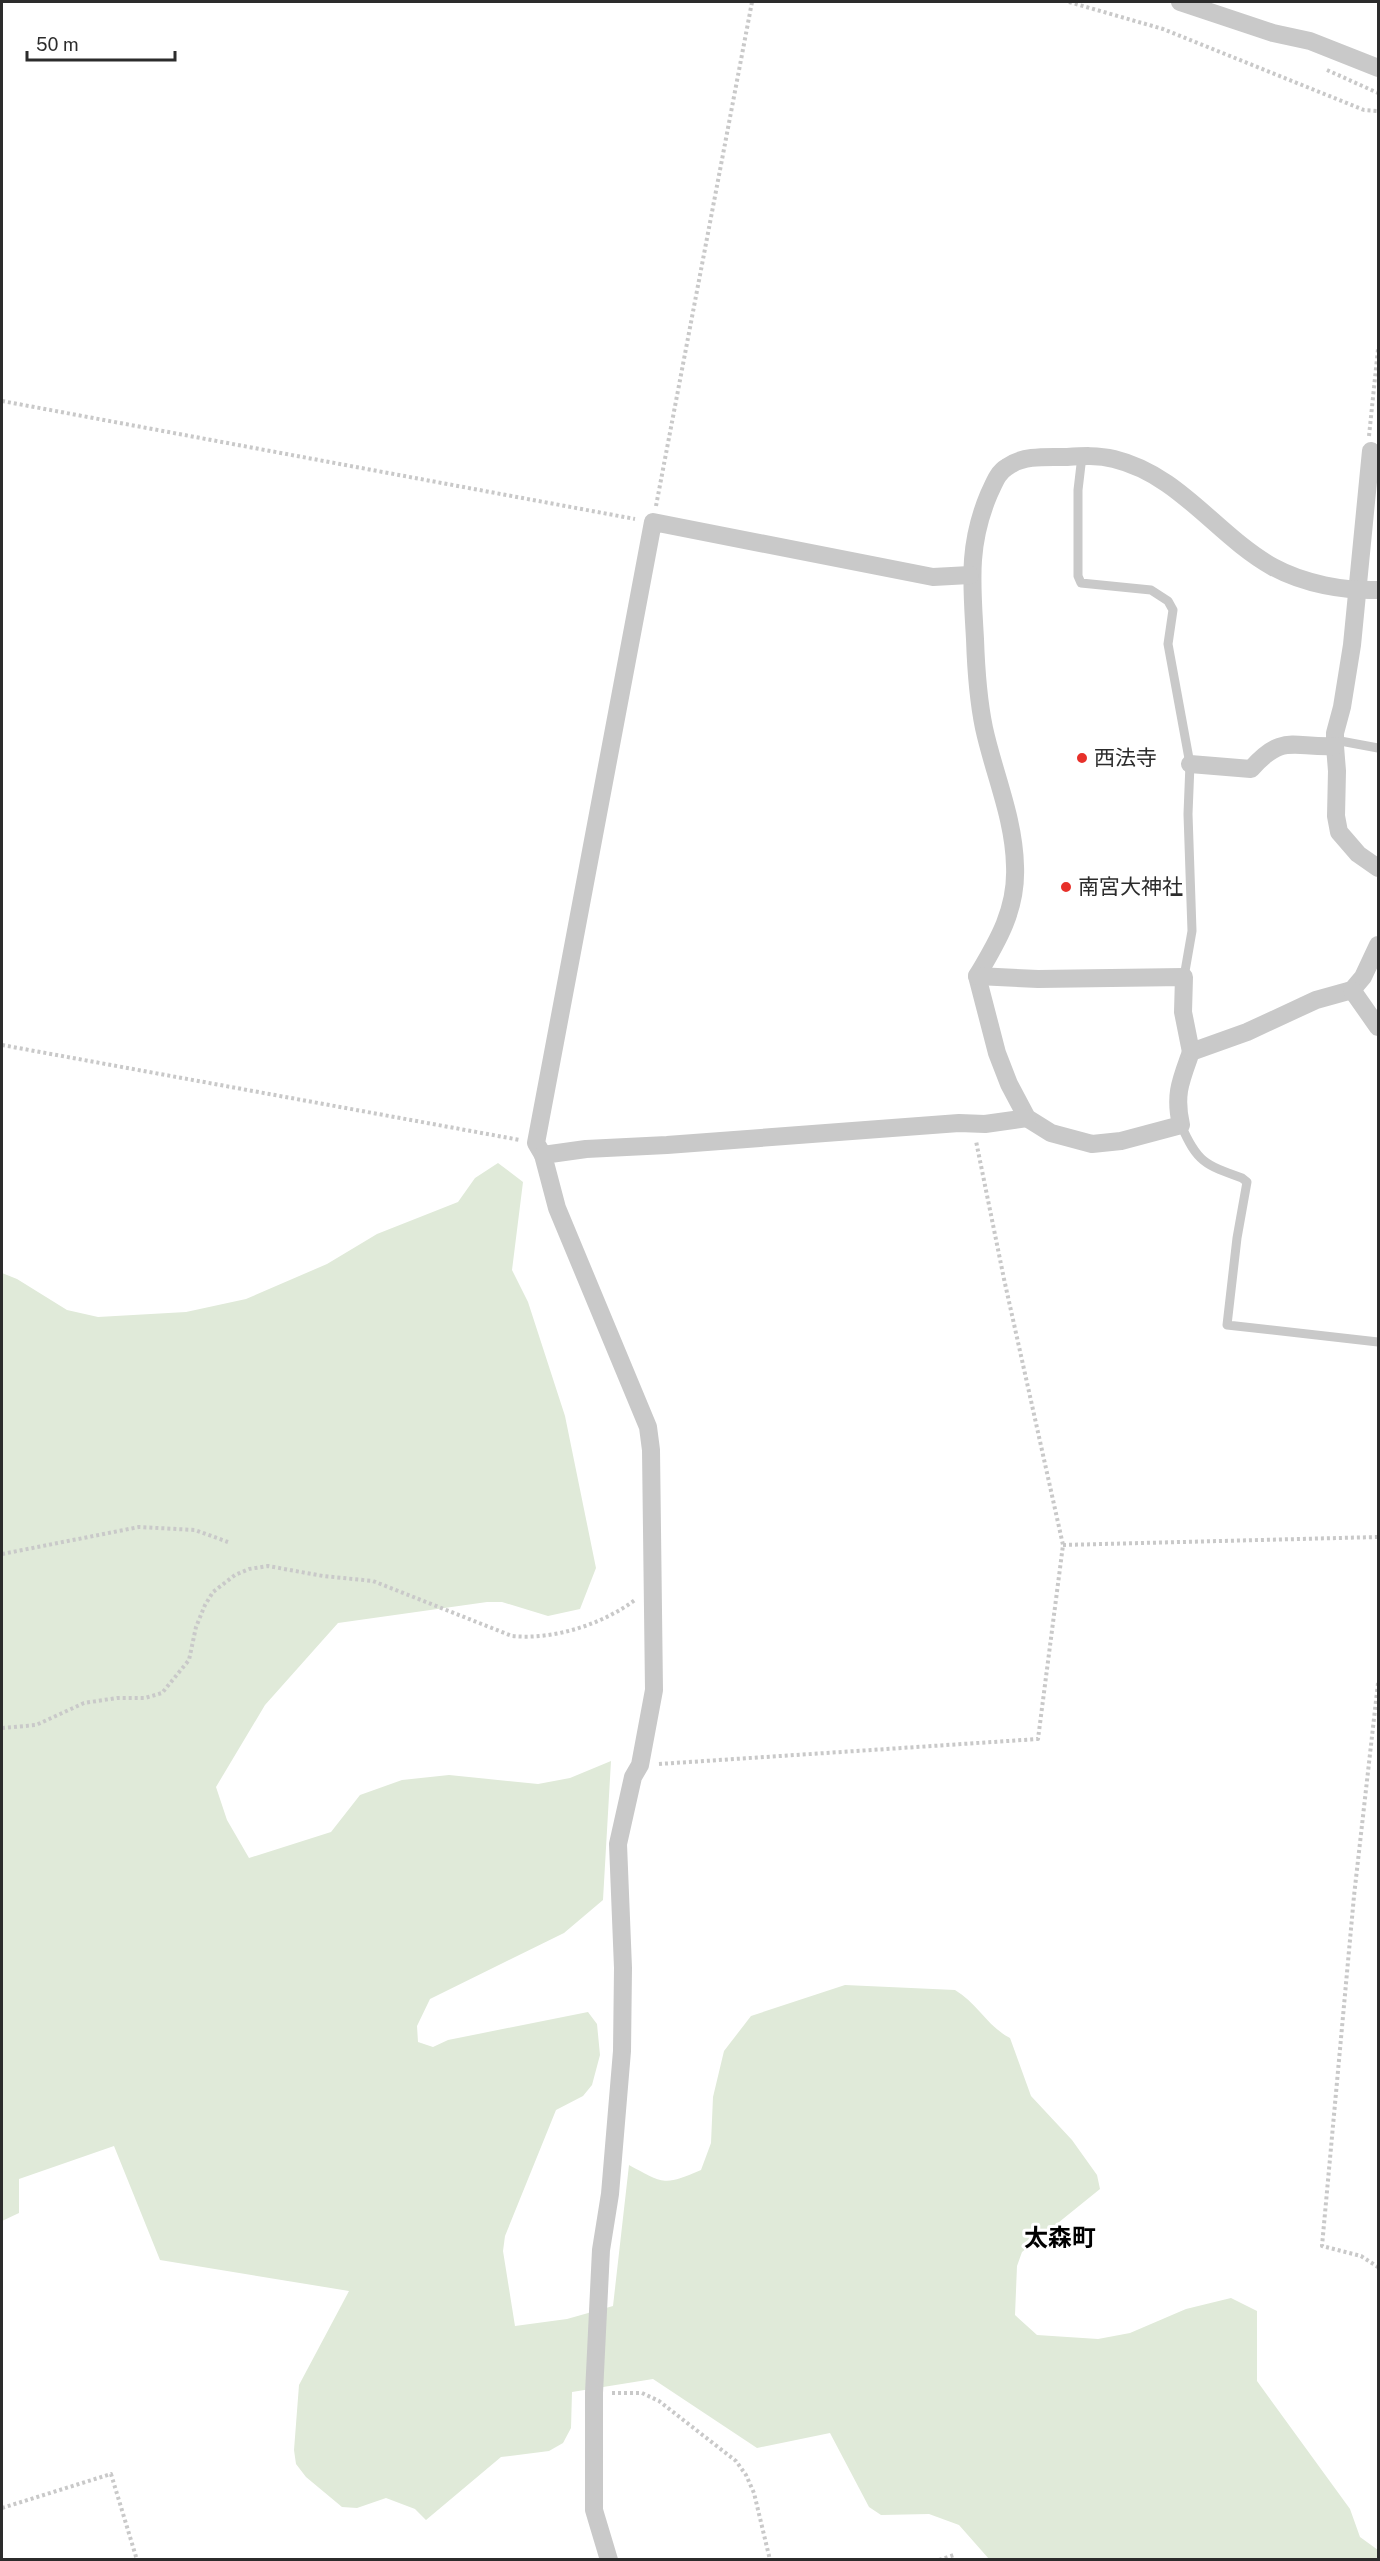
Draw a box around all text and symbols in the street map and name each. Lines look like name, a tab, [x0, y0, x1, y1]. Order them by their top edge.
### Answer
scale bar	[27, 24, 176, 62]
text: 50 m	[36, 34, 79, 55]
place label: 西法寺	[1094, 745, 1157, 770]
marker: 西法寺	[1075, 751, 1089, 765]
place label: 南宮大神社	[1078, 874, 1183, 899]
marker: 南宮大神社	[1059, 880, 1073, 894]
district label: 太森町	[1024, 2223, 1096, 2251]

